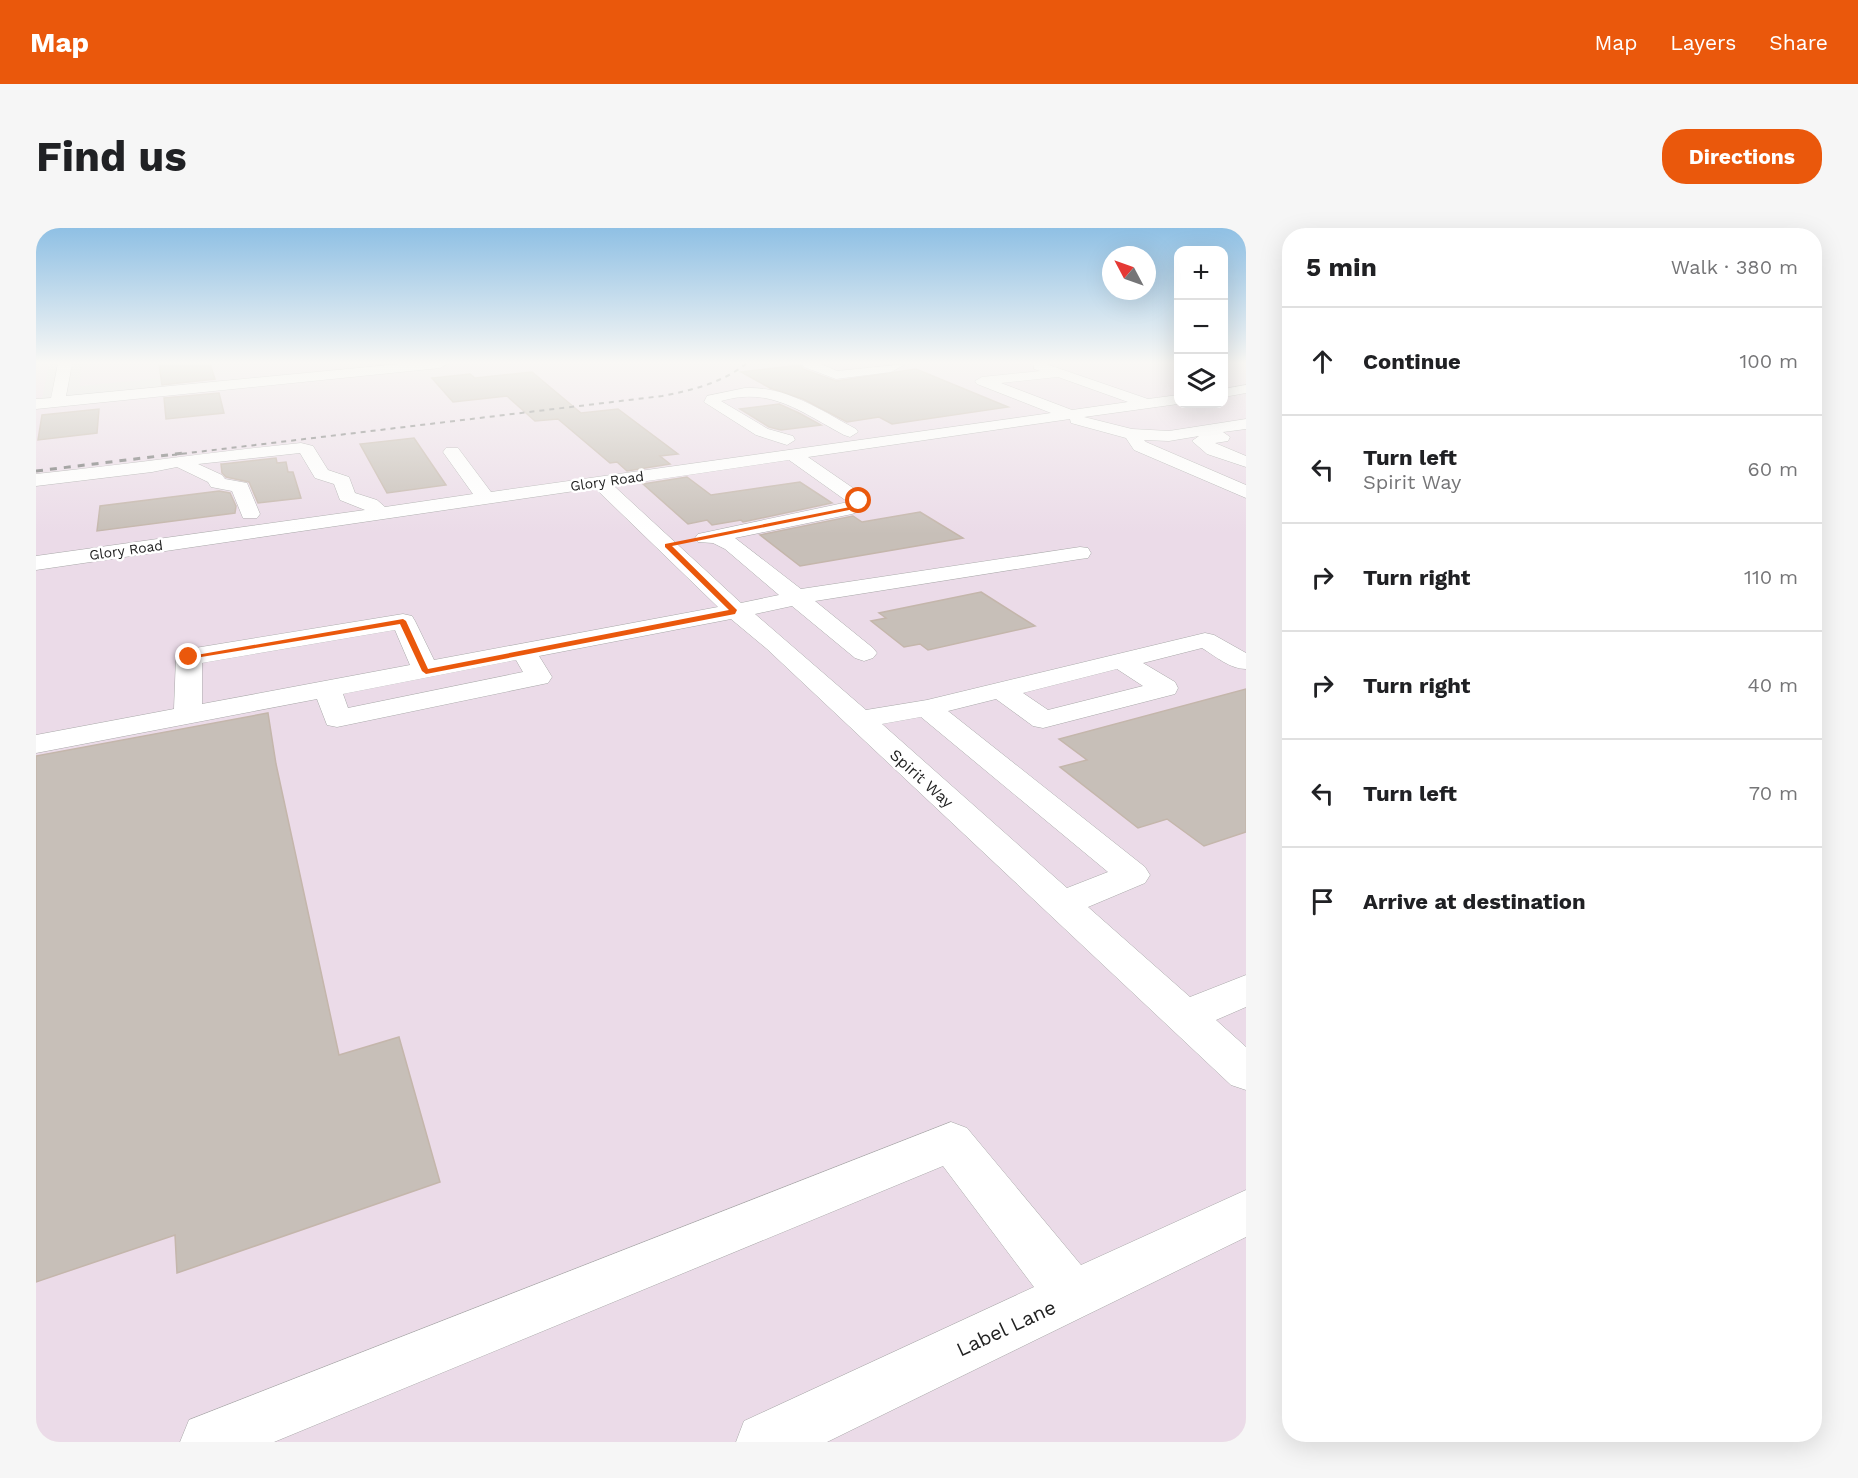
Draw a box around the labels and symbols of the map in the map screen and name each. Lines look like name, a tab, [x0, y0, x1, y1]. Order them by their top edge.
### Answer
north arrow	[1102, 246, 1156, 300]
street label: Glory Road	[569, 468, 645, 494]
route start	[845, 487, 871, 513]
street label: Glory Road	[88, 537, 164, 563]
route end	[175, 643, 201, 669]
street label: Spirit Way	[886, 745, 958, 812]
street label: Label Lane	[953, 1295, 1059, 1361]

